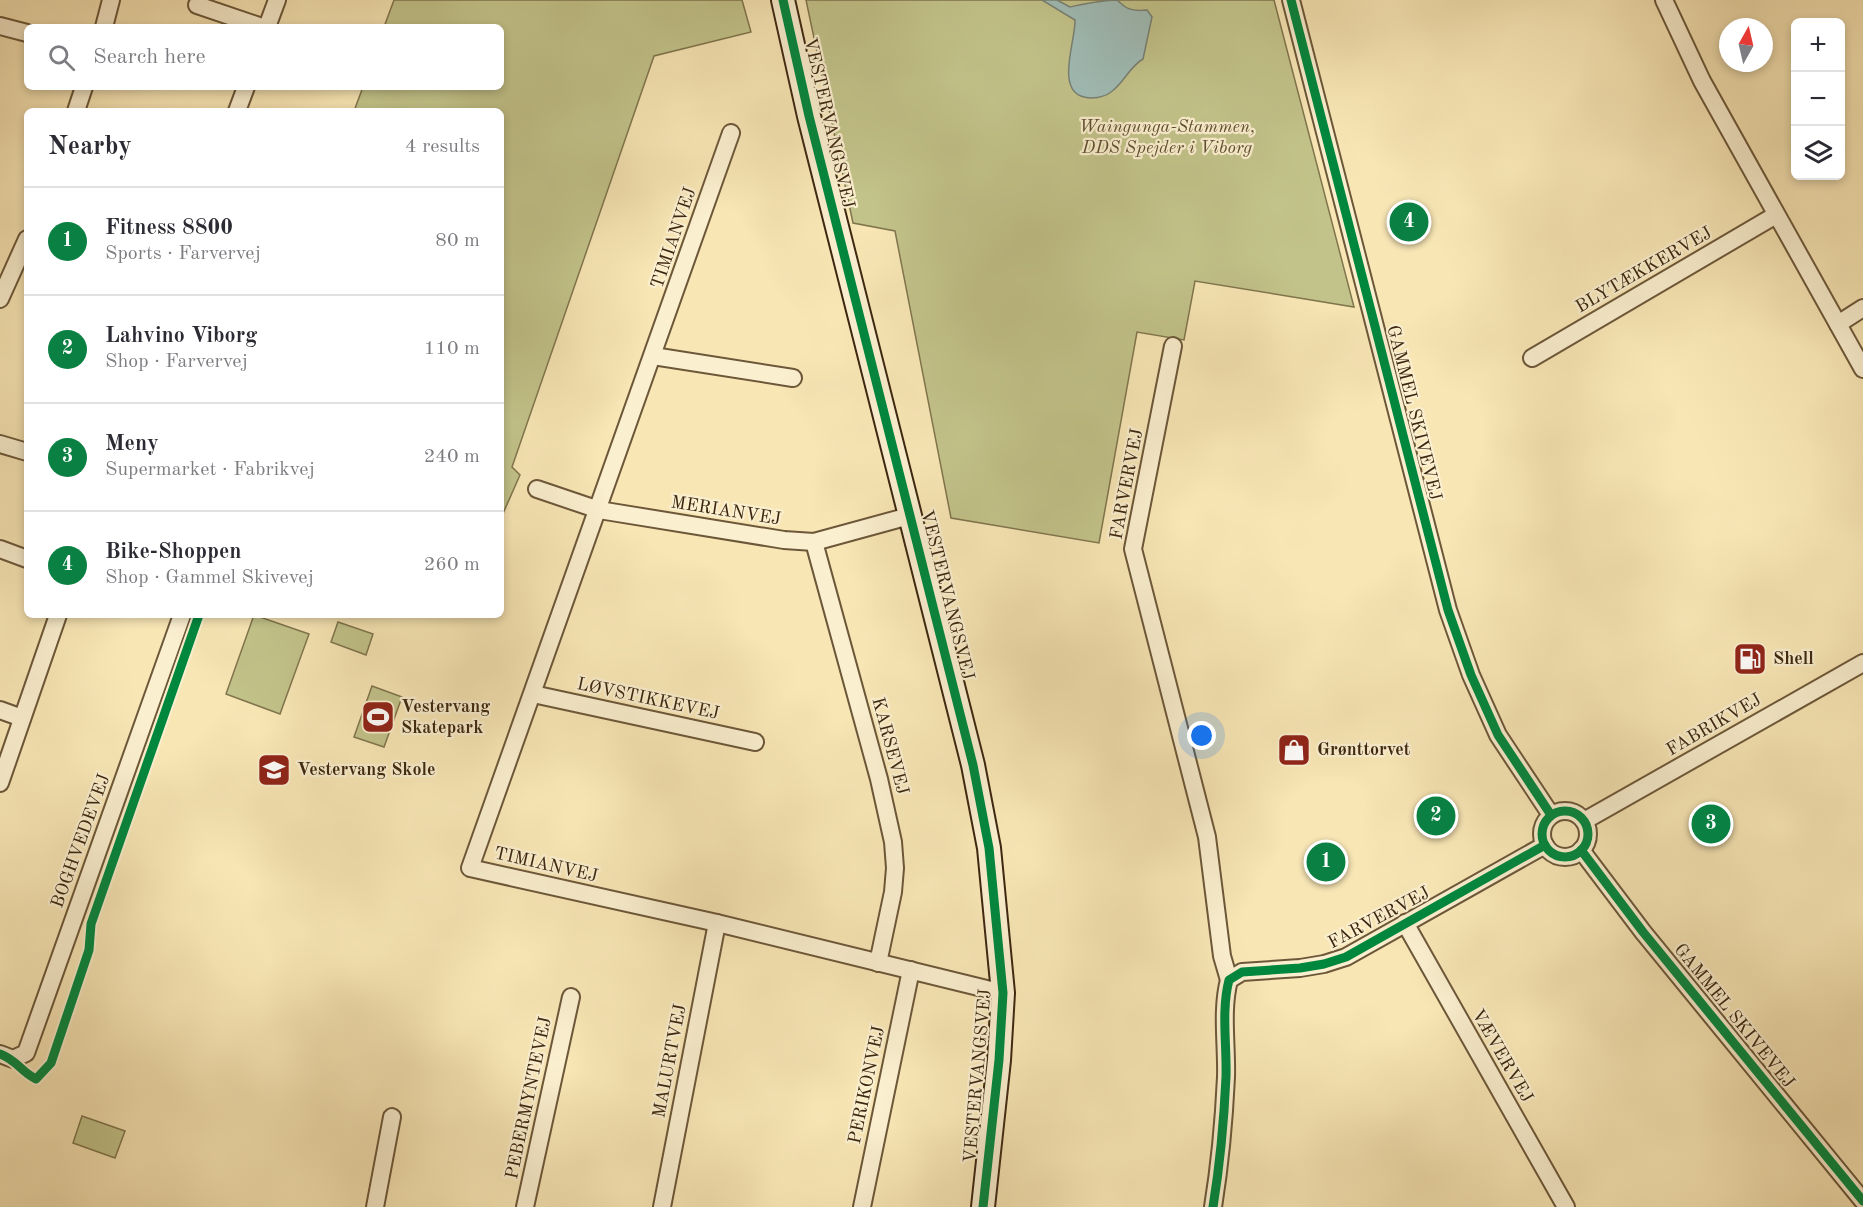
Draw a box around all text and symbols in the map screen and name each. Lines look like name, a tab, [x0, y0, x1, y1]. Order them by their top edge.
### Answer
north arrow	[1719, 18, 1773, 72]
map controls	[1791, 18, 1845, 180]
button: +	[1791, 18, 1845, 72]
search box	[24, 24, 504, 90]
street label: VESTERVANGSVEJ	[801, 36, 857, 210]
icon: search	[45, 41, 78, 74]
text: Search here	[93, 46, 206, 68]
button: −	[1791, 72, 1845, 126]
park label: Waingunga-Stammen, DDS Spejder i Viborg	[1079, 118, 1255, 157]
button: layers	[1791, 126, 1845, 180]
text: Nearby	[48, 134, 132, 160]
text: 4 results	[405, 137, 480, 157]
street label: TIMIANVEJ	[648, 185, 700, 291]
pin: 4	[1390, 200, 1428, 244]
text: Fitness 8800	[105, 217, 233, 239]
street label: BLYTÆKKERVEJ	[1573, 224, 1716, 316]
text: 1	[62, 231, 73, 251]
text: 80 m	[435, 231, 480, 251]
text: Sports · Farvervej	[105, 244, 261, 264]
street label: GAMMEL SKIVEVEJ	[1383, 323, 1445, 503]
text: Lahvino Viborg	[105, 325, 257, 347]
text: 2	[62, 339, 73, 359]
text: 110 m	[424, 339, 480, 359]
text: Shop · Farvervej	[105, 352, 248, 372]
street label: FARVERVEJ	[1107, 427, 1147, 541]
text: Meny	[105, 433, 159, 455]
text: 3	[62, 447, 73, 467]
text: 240 m	[424, 447, 480, 467]
text: Supermarket · Fabrikvej	[105, 460, 315, 480]
street label: MERIANVEJ	[670, 493, 783, 529]
street label: VESTERVANGSVEJ	[917, 508, 977, 682]
text: Bike-Shoppen	[105, 541, 242, 563]
text: 4	[62, 555, 73, 575]
text: 260 m	[424, 555, 480, 575]
text: Shop · Gammel Skivevej	[105, 568, 314, 588]
fuel station icon: Shell	[1732, 641, 1768, 677]
place label: Shell	[1773, 650, 1814, 668]
street label: LØVSTIKKEVEJ	[575, 675, 721, 723]
street label: FABRIKVEJ	[1663, 690, 1765, 759]
street label: KARSEVEJ	[868, 695, 912, 797]
place label: Vestervang Skatepark	[401, 698, 490, 737]
sports icon: Vestervang Skatepark	[360, 699, 396, 735]
your location	[1187, 721, 1216, 750]
shop icon: Grønttorvet	[1276, 732, 1312, 768]
place label: Grønttorvet	[1317, 741, 1411, 759]
school or university icon: Vestervang Skole	[256, 752, 292, 788]
place label: Vestervang Skole	[297, 761, 436, 779]
street label: BOGHVEDEVEJ	[48, 771, 114, 910]
pin: 2	[1416, 794, 1456, 838]
pin: 3	[1692, 802, 1730, 846]
pin: 1	[1306, 840, 1346, 884]
street label: TIMIANVEJ	[492, 844, 600, 886]
street label: FARVERVEJ	[1325, 884, 1433, 952]
street label: GAMMEL SKIVEVEJ	[1670, 940, 1798, 1092]
street label: VESTERVANGSVEJ	[961, 988, 995, 1164]
street label: MALURTVEJ	[650, 1002, 690, 1119]
street label: VÆVERVEJ	[1468, 1006, 1536, 1106]
street label: PEBERMYNTEVEJ	[503, 1015, 555, 1181]
street label: PERIKONVEJ	[846, 1024, 888, 1146]

